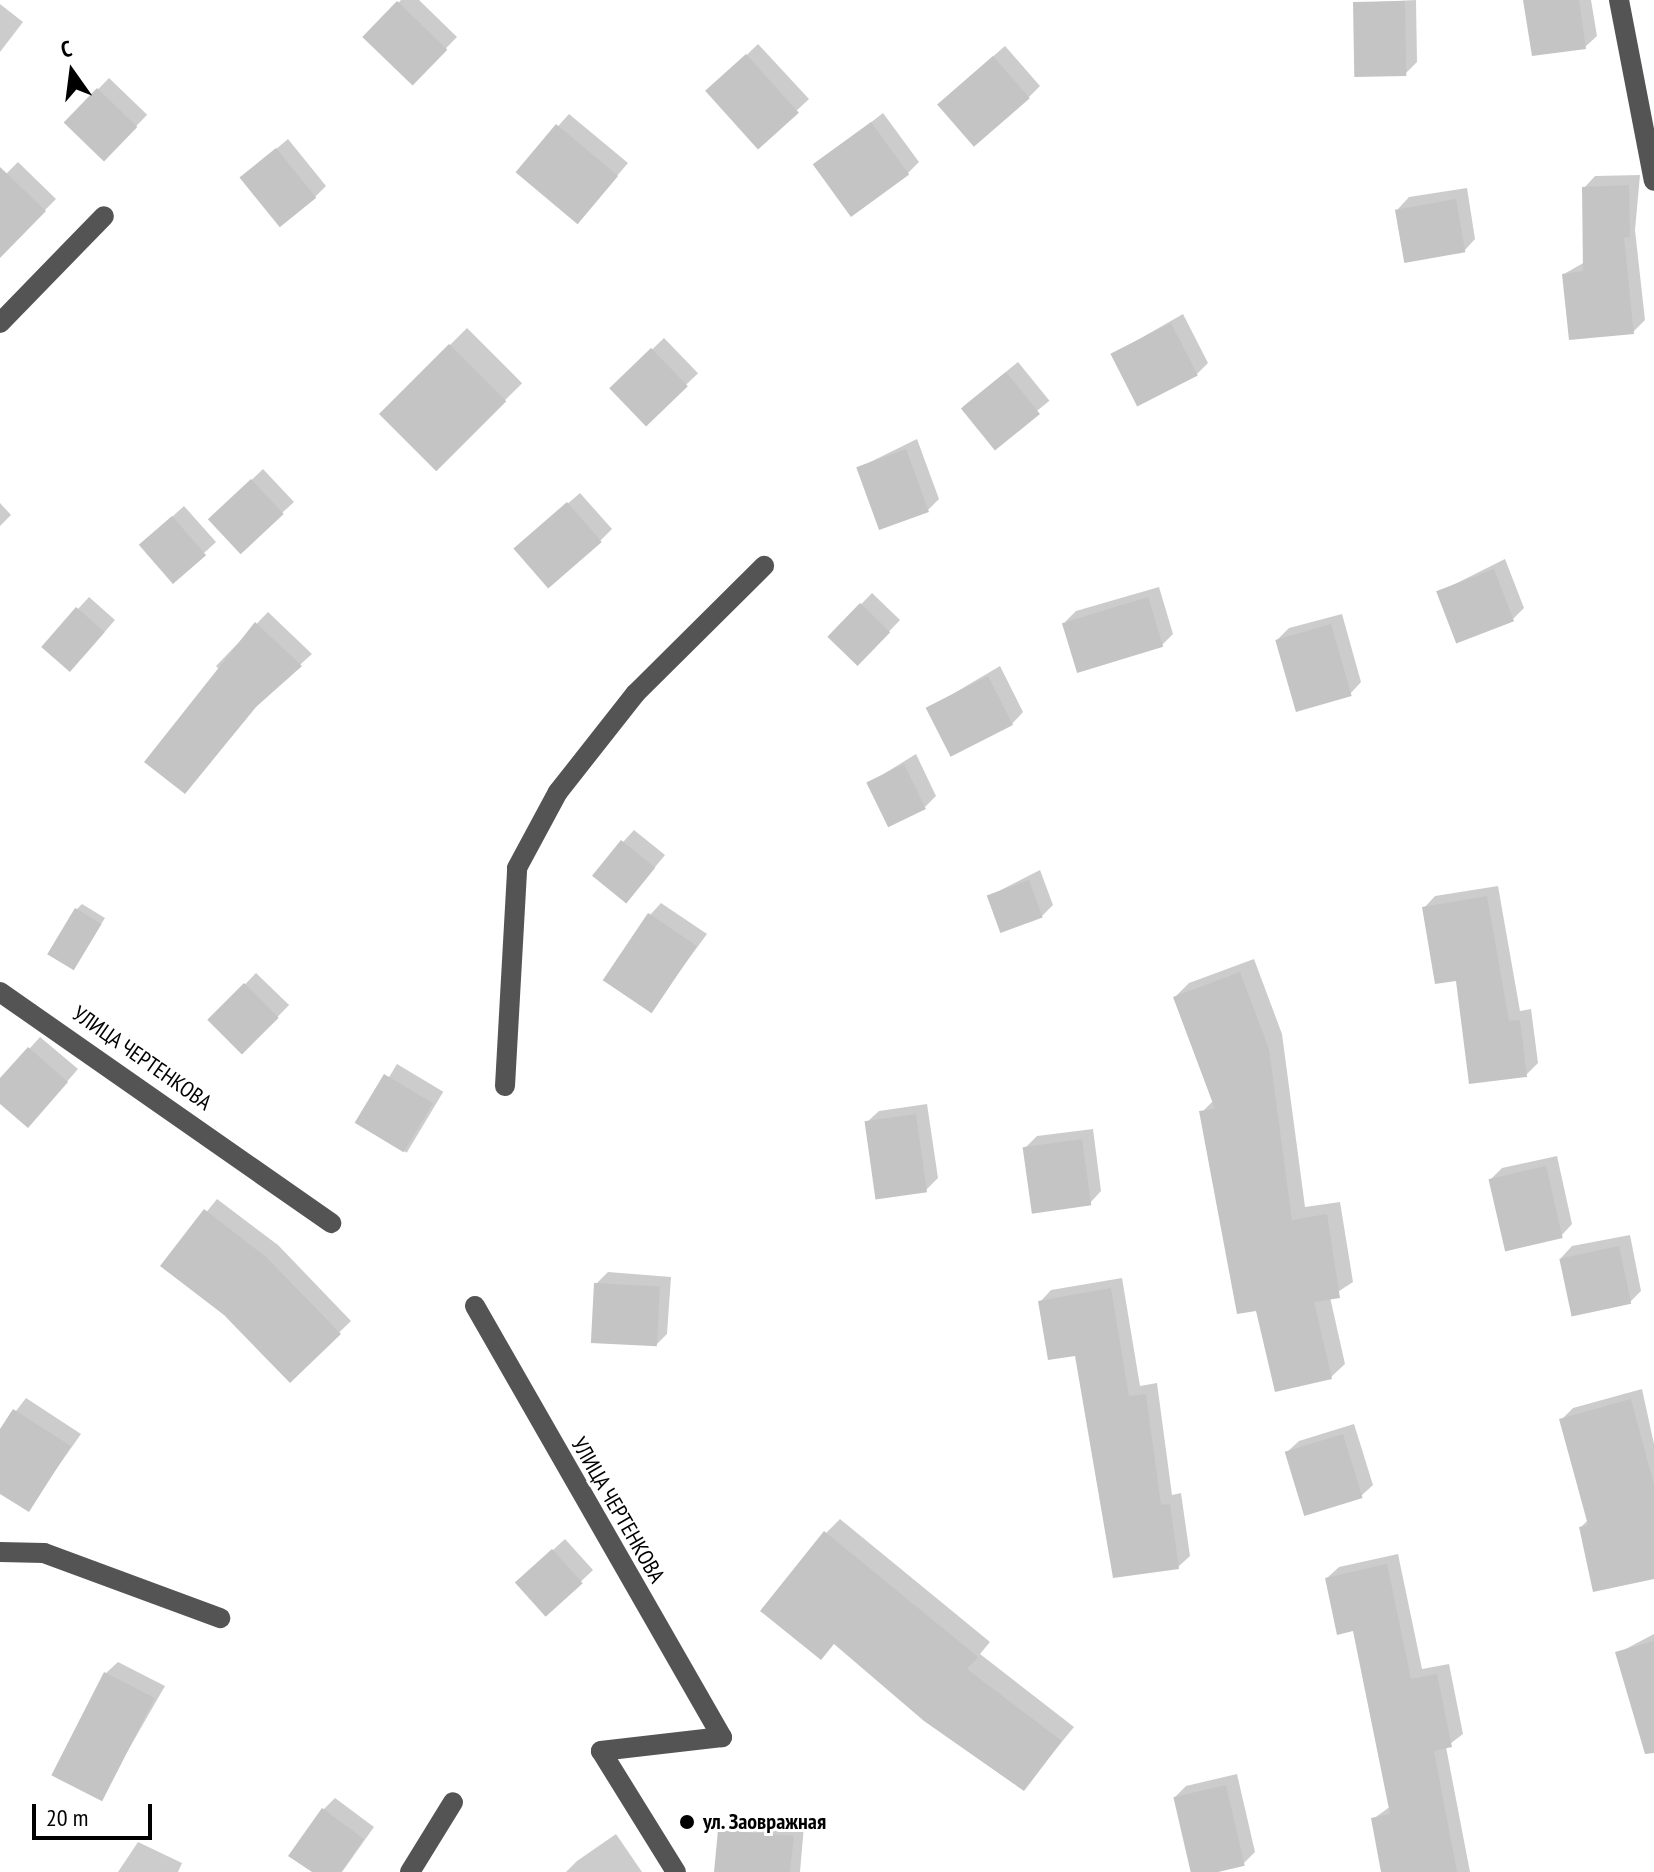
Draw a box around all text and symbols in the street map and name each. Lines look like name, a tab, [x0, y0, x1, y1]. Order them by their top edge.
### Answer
north arrow	[32, 32, 112, 112]
text: С	[58, 34, 74, 64]
street label: УЛИЦА ЧЕРТЕНКОВА	[67, 1000, 217, 1116]
street label: УЛИЦА ЧЕРТЕНКОВА	[566, 1432, 670, 1588]
scale bar	[36, 1788, 156, 1838]
text: 20 m	[46, 1802, 88, 1833]
place label: ул. Заовражная	[703, 1809, 827, 1835]
marker: ул. Заовражная	[678, 1813, 696, 1831]

